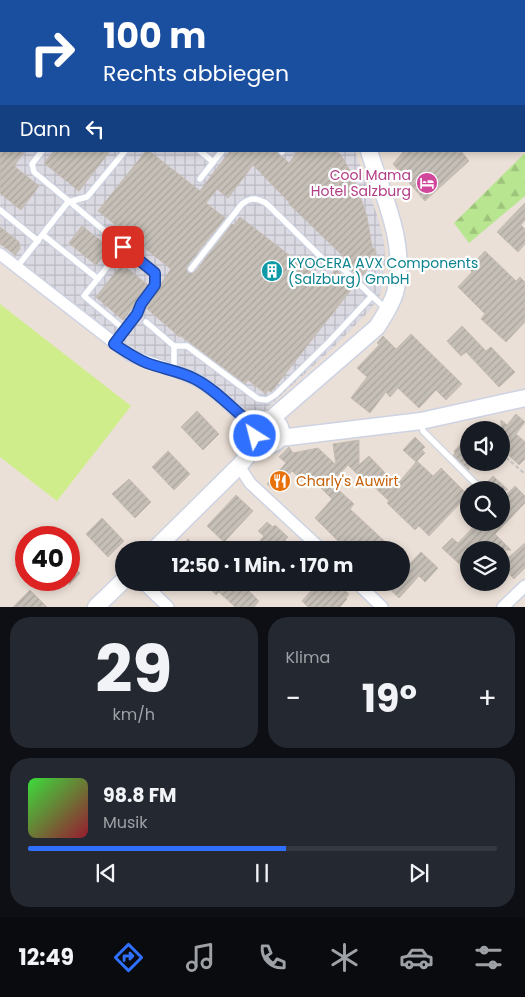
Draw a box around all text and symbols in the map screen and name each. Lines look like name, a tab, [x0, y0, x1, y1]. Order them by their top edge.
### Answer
text: 100 m	[103, 11, 206, 60]
icon: right	[20, 20, 85, 85]
text: Rechts abbiegen	[103, 58, 289, 89]
icon: left	[81, 115, 109, 143]
text: Dann	[20, 116, 71, 143]
place label: Cool Mama Hotel Salzburg	[311, 165, 411, 201]
hotel icon: Cool Mama Hotel Salzburg	[415, 171, 439, 195]
pin	[102, 226, 144, 268]
icon: arrive	[109, 233, 137, 261]
place label: KYOCERA AVX Components (Salzburg) GmbH	[288, 253, 478, 289]
building icon: KYOCERA AVX Components (Salzburg) GmbH	[260, 259, 284, 283]
position arrow	[228, 409, 280, 461]
map controls	[460, 421, 510, 591]
button: sound	[460, 421, 510, 471]
restaurant icon: Charly's Auwirt	[268, 469, 292, 493]
place label: Charly's Auwirt	[296, 471, 399, 491]
button: search	[460, 481, 510, 531]
speed limit sign: 40	[15, 526, 80, 591]
button: layers	[460, 541, 510, 591]
text: 12:50 · 1 Min. · 170 m	[172, 552, 353, 579]
text: 29	[95, 624, 172, 715]
text: Klima	[286, 646, 330, 669]
text: 19°	[362, 672, 417, 725]
text: −	[286, 679, 301, 718]
text: +	[478, 679, 497, 718]
text: km/h	[112, 703, 155, 726]
text: 98.8 FM	[103, 782, 177, 809]
text: Musik	[103, 811, 148, 834]
icon: previous	[92, 859, 120, 887]
icon: pause	[248, 859, 276, 887]
icon: next	[405, 859, 433, 887]
icon: directions	[111, 940, 146, 975]
icon: music	[183, 940, 218, 975]
icon: phone	[255, 940, 290, 975]
icon: climate	[327, 940, 362, 975]
icon: car	[399, 940, 434, 975]
icon: filters	[471, 940, 506, 975]
text: 12:49	[19, 942, 74, 973]

